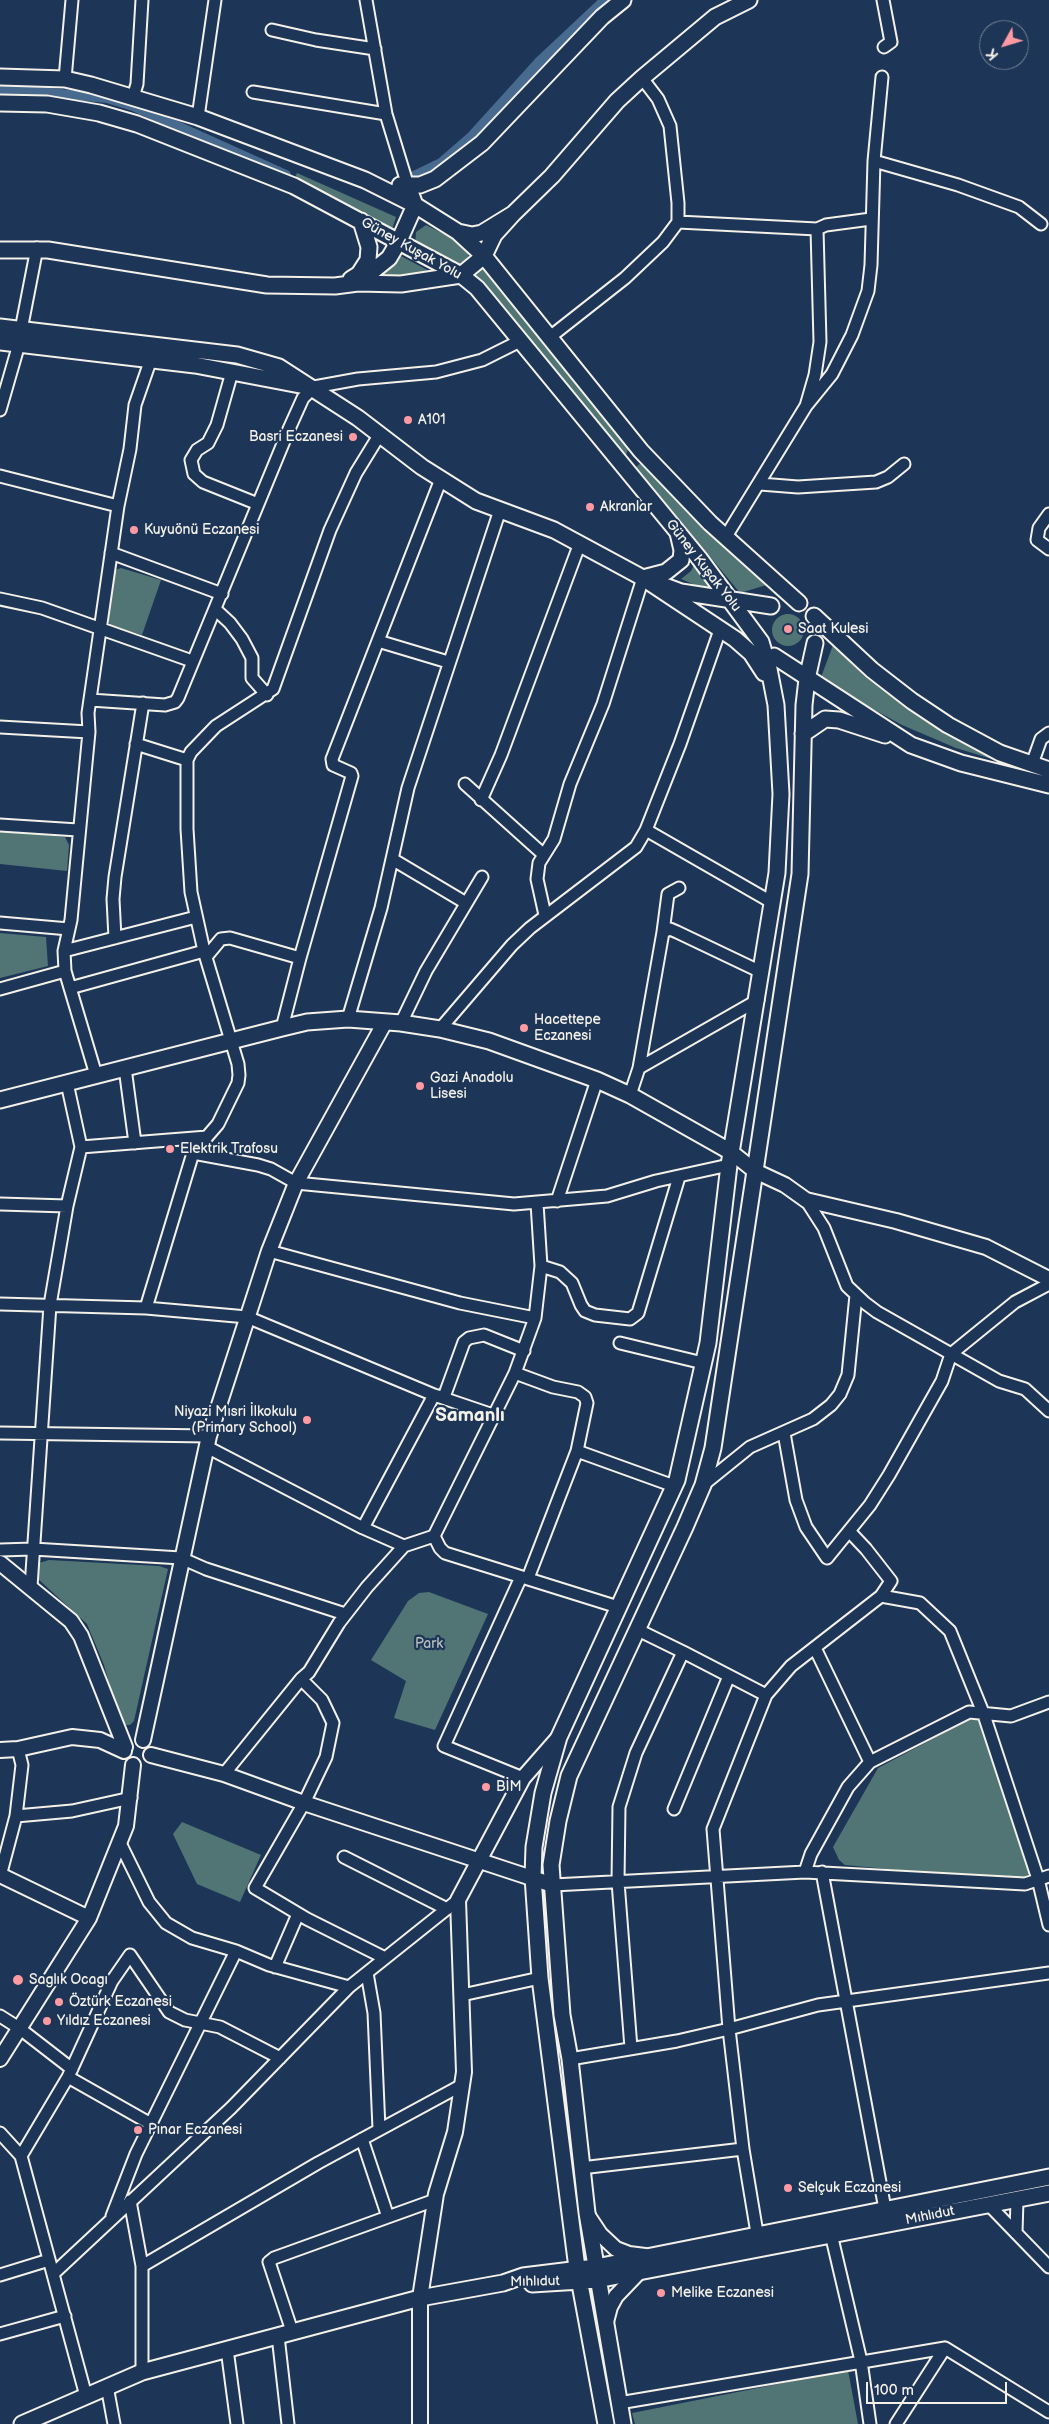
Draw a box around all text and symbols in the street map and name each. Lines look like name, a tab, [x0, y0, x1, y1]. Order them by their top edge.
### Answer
north arrow	[979, 20, 1029, 70]
text: K	[983, 45, 1002, 63]
street label: Güney Kuşak Yolu	[358, 214, 464, 284]
place label: A101	[418, 412, 446, 428]
marker: A101	[402, 414, 414, 426]
place label: Basri Eczanesi	[249, 429, 343, 445]
marker: Basri Eczanesi	[347, 431, 359, 443]
place label: Akranlar	[600, 499, 652, 515]
marker: Akranlar	[584, 501, 596, 513]
street label: Güney Kuşak Yolu	[662, 517, 744, 615]
place label: Kuyuönü Eczanesi	[144, 522, 260, 538]
marker: Kuyuönü Eczanesi	[128, 524, 140, 536]
place label: Saat Kulesi	[798, 621, 868, 637]
marker: Saat Kulesi	[782, 623, 794, 635]
place label: Hacettepe Eczanesi	[534, 1012, 601, 1044]
marker: Hacettepe Eczanesi	[518, 1022, 530, 1034]
place label: Gazi Anadolu Lisesi	[430, 1070, 513, 1102]
marker: Gazi Anadolu Lisesi	[414, 1080, 426, 1092]
place label: Elektrik Trafosu	[180, 1141, 278, 1157]
marker: Elektrik Trafosu	[164, 1143, 176, 1155]
place label: Niyazi Mısri İlkokulu (Primary School)	[174, 1404, 297, 1436]
district label: Samanlı	[435, 1405, 505, 1427]
marker: Niyazi Mısri İlkokulu (Primary School)	[301, 1414, 313, 1426]
park label: Park	[415, 1636, 443, 1652]
place label: BİM	[496, 1779, 522, 1795]
marker: BİM	[480, 1781, 492, 1793]
place label: Saglık Ocagı	[29, 1972, 108, 1988]
marker: Saglık Ocagı	[11, 1973, 25, 1987]
place label: Öztürk Eczanesi	[69, 1994, 172, 2010]
marker: Öztürk Eczanesi	[53, 1996, 65, 2008]
place label: Yıldız Eczanesi	[57, 2013, 151, 2029]
marker: Yıldız Eczanesi	[41, 2015, 53, 2027]
place label: Pınar Eczanesi	[148, 2122, 242, 2138]
marker: Pınar Eczanesi	[132, 2124, 144, 2136]
place label: Selçuk Eczanesi	[798, 2180, 901, 2196]
marker: Selçuk Eczanesi	[782, 2182, 794, 2194]
street label: Mıhlıdut	[904, 2203, 956, 2229]
street label: Mıhlıdut	[510, 2273, 560, 2291]
place label: Melike Eczanesi	[671, 2285, 774, 2301]
marker: Melike Eczanesi	[655, 2287, 667, 2299]
scale bar	[869, 2372, 1010, 2404]
text: 100 m	[874, 2381, 914, 2400]

